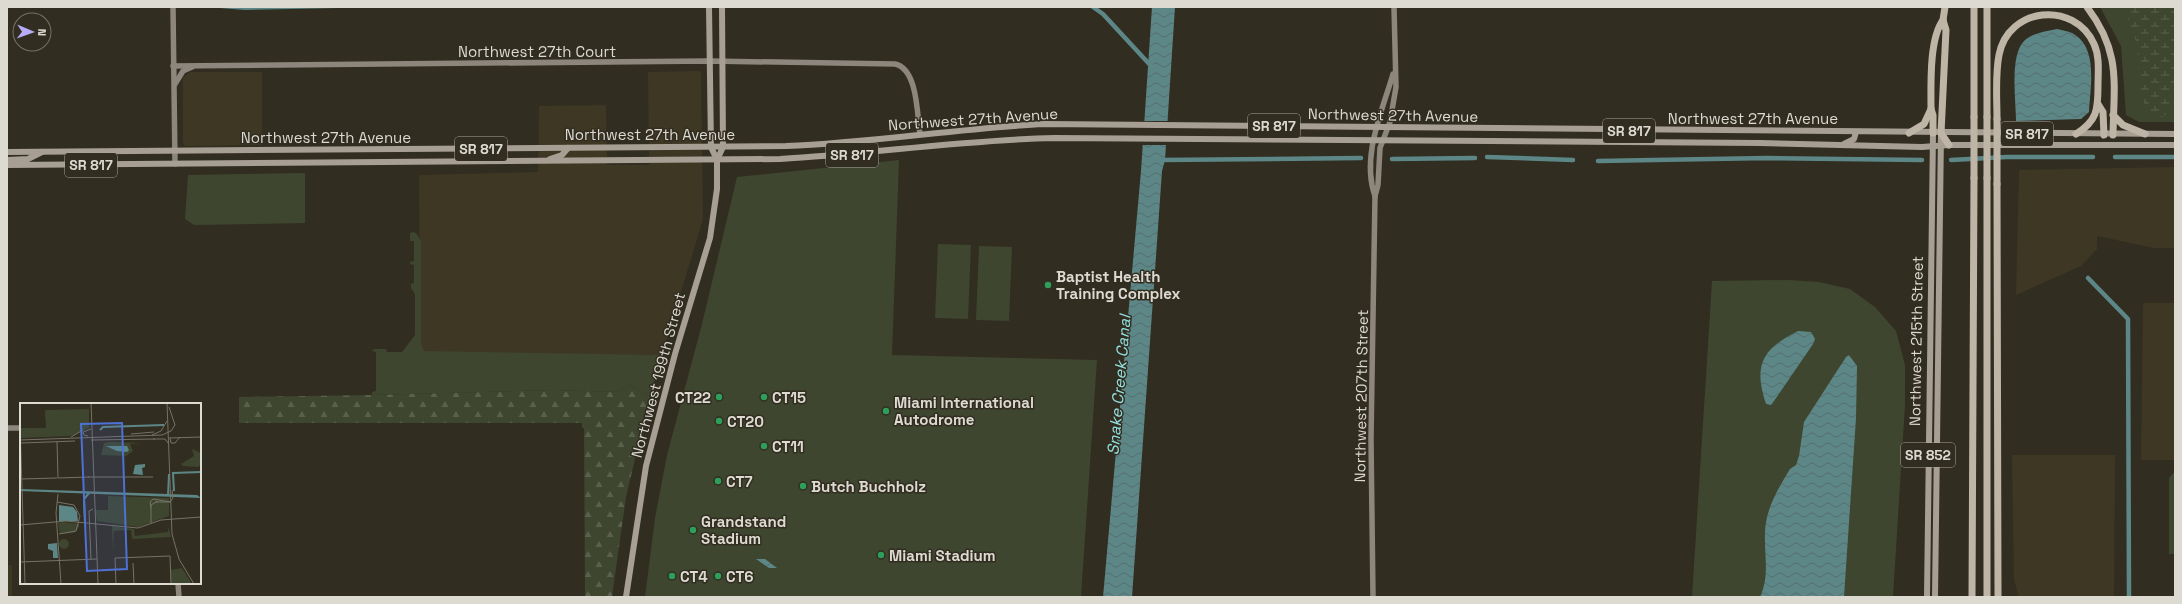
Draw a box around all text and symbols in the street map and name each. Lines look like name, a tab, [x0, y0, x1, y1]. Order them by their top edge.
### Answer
north arrow	[12, 12, 52, 52]
text: N	[35, 28, 49, 36]
street label: Northwest 27th Court	[458, 42, 616, 61]
street label: Northwest 27th Avenue	[887, 104, 1059, 134]
street label: Northwest 27th Avenue	[1308, 104, 1478, 126]
street label: Northwest 27th Avenue	[1668, 109, 1838, 128]
road number: SR 817	[1248, 114, 1300, 138]
road number: SR 817	[1603, 119, 1655, 143]
road number: SR 817	[2001, 122, 2053, 146]
street label: Northwest 27th Avenue	[565, 125, 735, 144]
street label: Northwest 27th Avenue	[241, 128, 411, 147]
road number: SR 817	[455, 137, 507, 161]
road number: SR 817	[826, 143, 878, 167]
road number: SR 817	[65, 153, 117, 177]
street label: Northwest 215th Street	[1905, 256, 1927, 426]
place label: Baptist Health Training Complex	[1056, 267, 1180, 303]
marker: Baptist Health Training Complex	[1043, 280, 1053, 290]
street label: Northwest 199th Street	[627, 290, 689, 460]
street label: Northwest 207th Street	[1350, 309, 1372, 483]
water label: Snake Creek Canal	[1102, 312, 1136, 456]
place label: CT22	[675, 388, 711, 407]
place label: CT15	[772, 388, 806, 407]
marker: CT22	[714, 392, 724, 402]
marker: CT15	[759, 392, 769, 402]
place label: Miami International Autodrome	[894, 393, 1034, 429]
inset map	[20, 403, 201, 584]
marker: Miami International Autodrome	[881, 406, 891, 416]
place label: CT20	[727, 412, 764, 431]
marker: CT20	[714, 416, 724, 426]
place label: CT11	[772, 437, 804, 456]
marker: CT11	[759, 441, 769, 451]
road number: SR 852	[1901, 443, 1955, 467]
place label: CT7	[726, 472, 753, 491]
marker: CT7	[713, 476, 723, 486]
place label: Butch Buchholz	[811, 477, 926, 496]
marker: Butch Buchholz	[798, 481, 808, 491]
place label: Grandstand Stadium	[701, 512, 786, 548]
marker: Grandstand Stadium	[688, 525, 698, 535]
place label: Miami Stadium	[889, 546, 996, 565]
marker: Miami Stadium	[876, 550, 886, 560]
place label: CT4	[680, 567, 708, 586]
place label: CT6	[726, 567, 754, 586]
marker: CT4	[667, 571, 677, 581]
marker: CT6	[713, 571, 723, 581]

